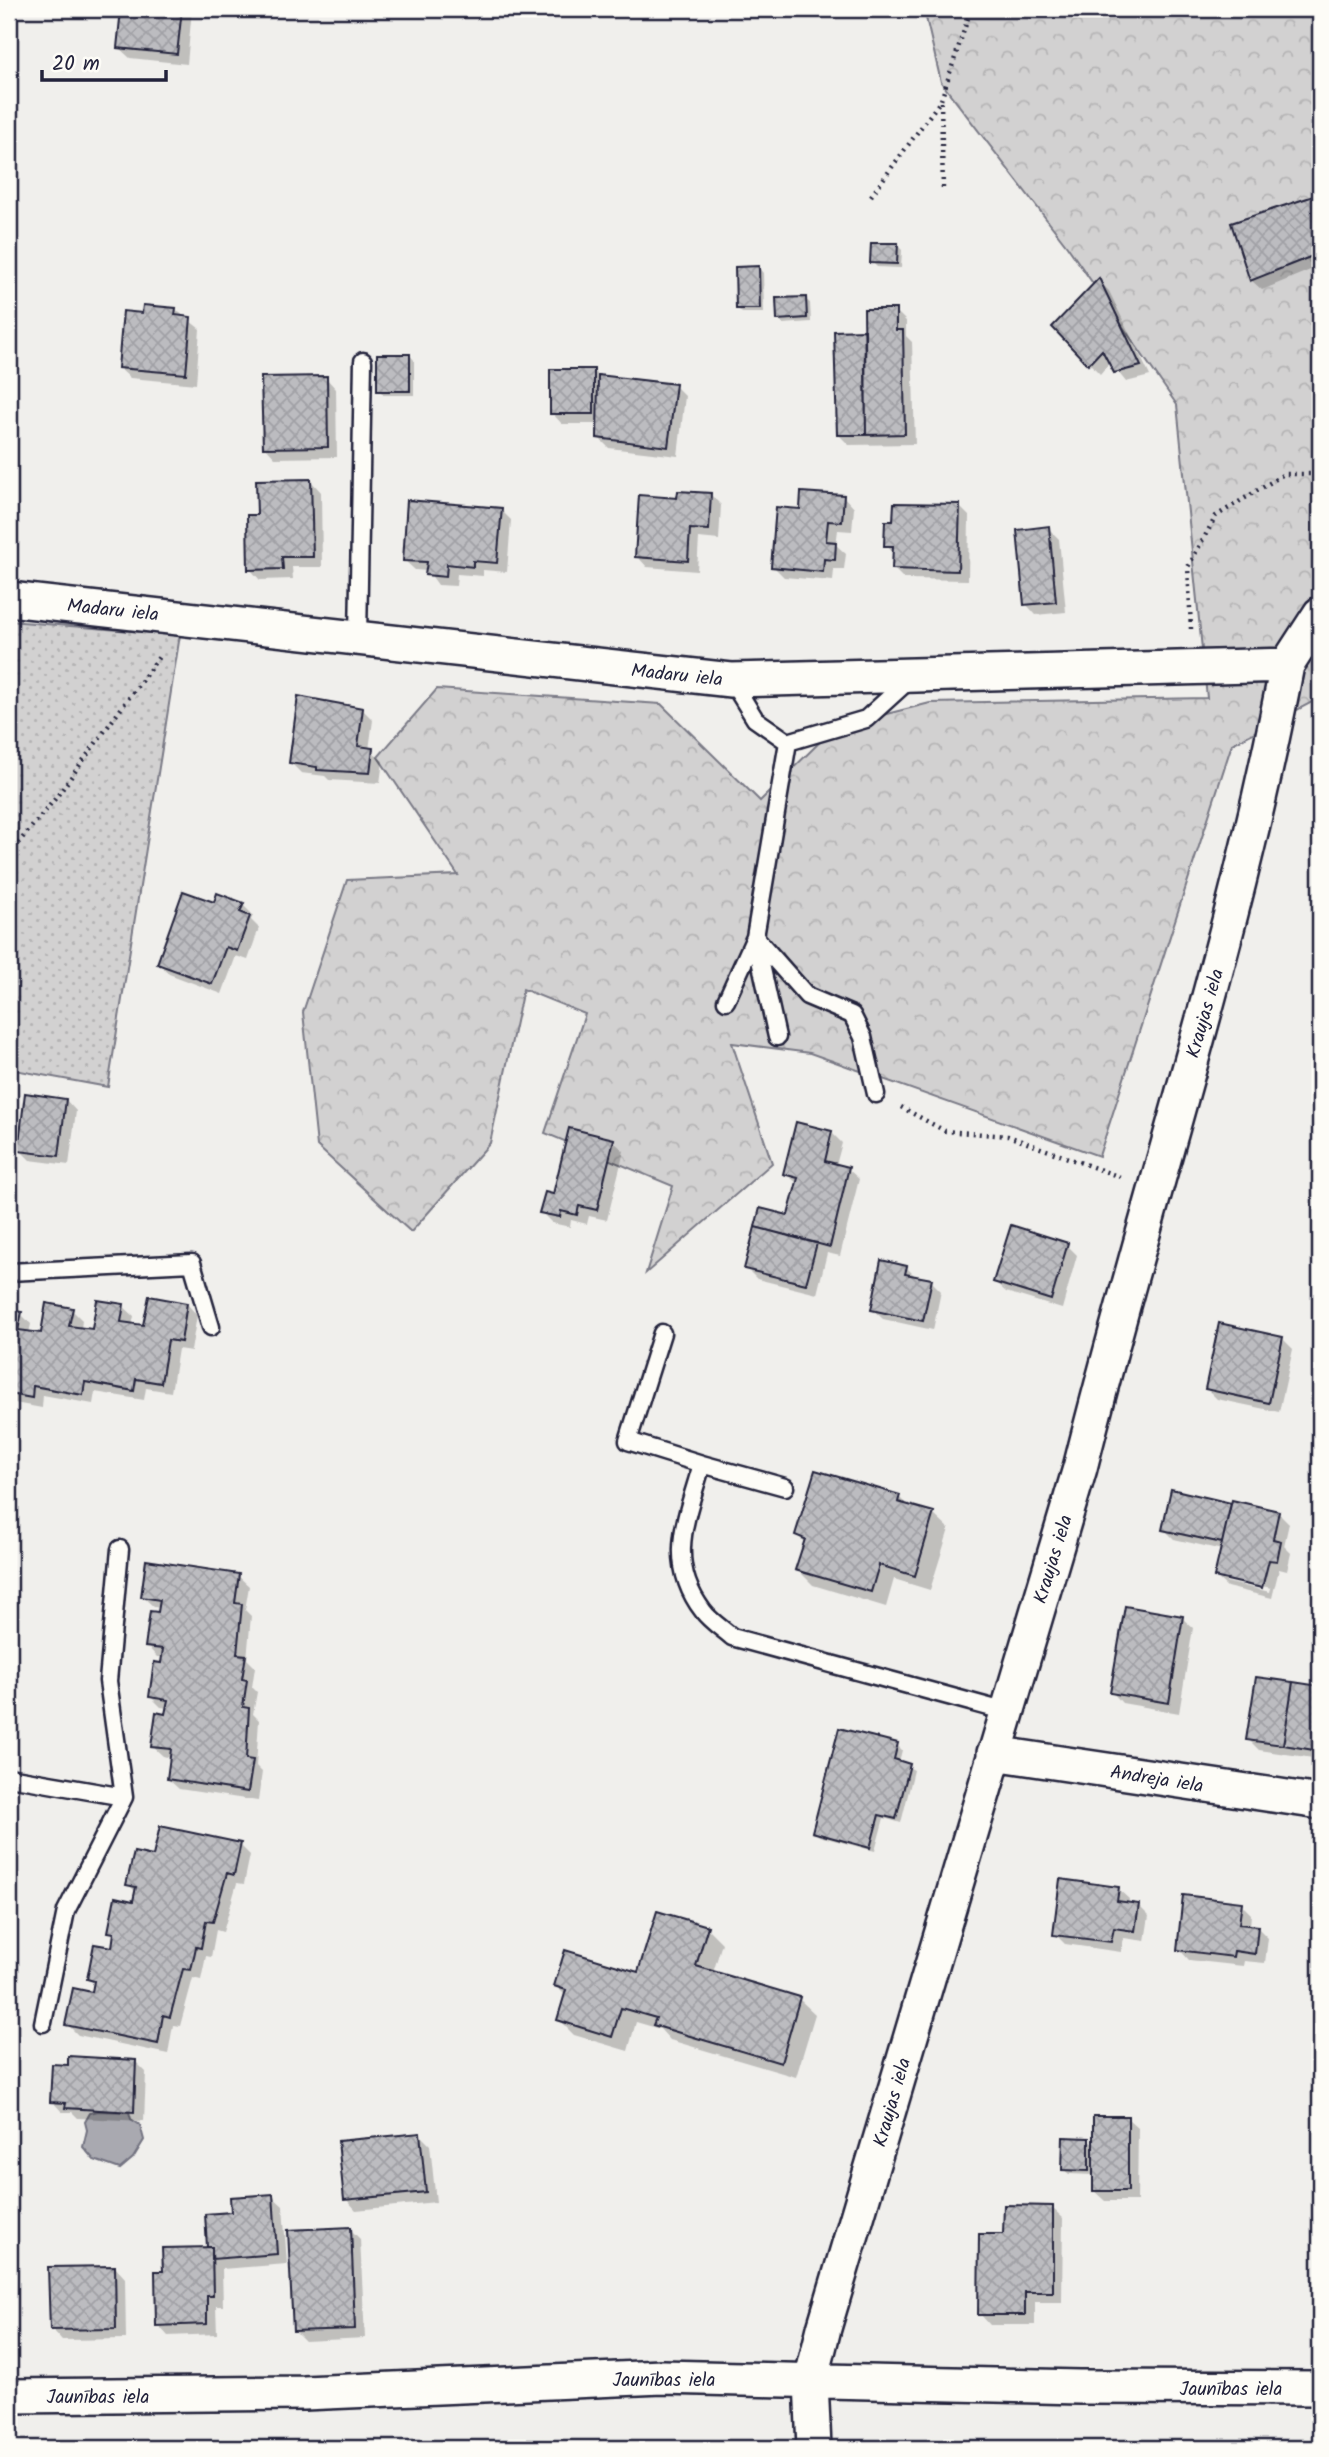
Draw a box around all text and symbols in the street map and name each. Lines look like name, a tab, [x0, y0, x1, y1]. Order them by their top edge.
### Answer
scale bar	[42, 38, 166, 82]
text: 20 m	[52, 48, 100, 81]
street label: Madaru iela	[65, 591, 160, 631]
street label: Madaru iela	[629, 656, 724, 696]
street label: Kraujas iela	[1179, 965, 1233, 1062]
street label: Kraujas iela	[1026, 1511, 1082, 1608]
street label: Andreja iela	[1108, 1758, 1205, 1802]
street label: Kraujas iela	[866, 2054, 920, 2151]
street label: Jaunības iela	[613, 2366, 715, 2396]
street label: Jaunības iela	[1180, 2375, 1282, 2405]
street label: Jaunības iela	[47, 2383, 149, 2413]

